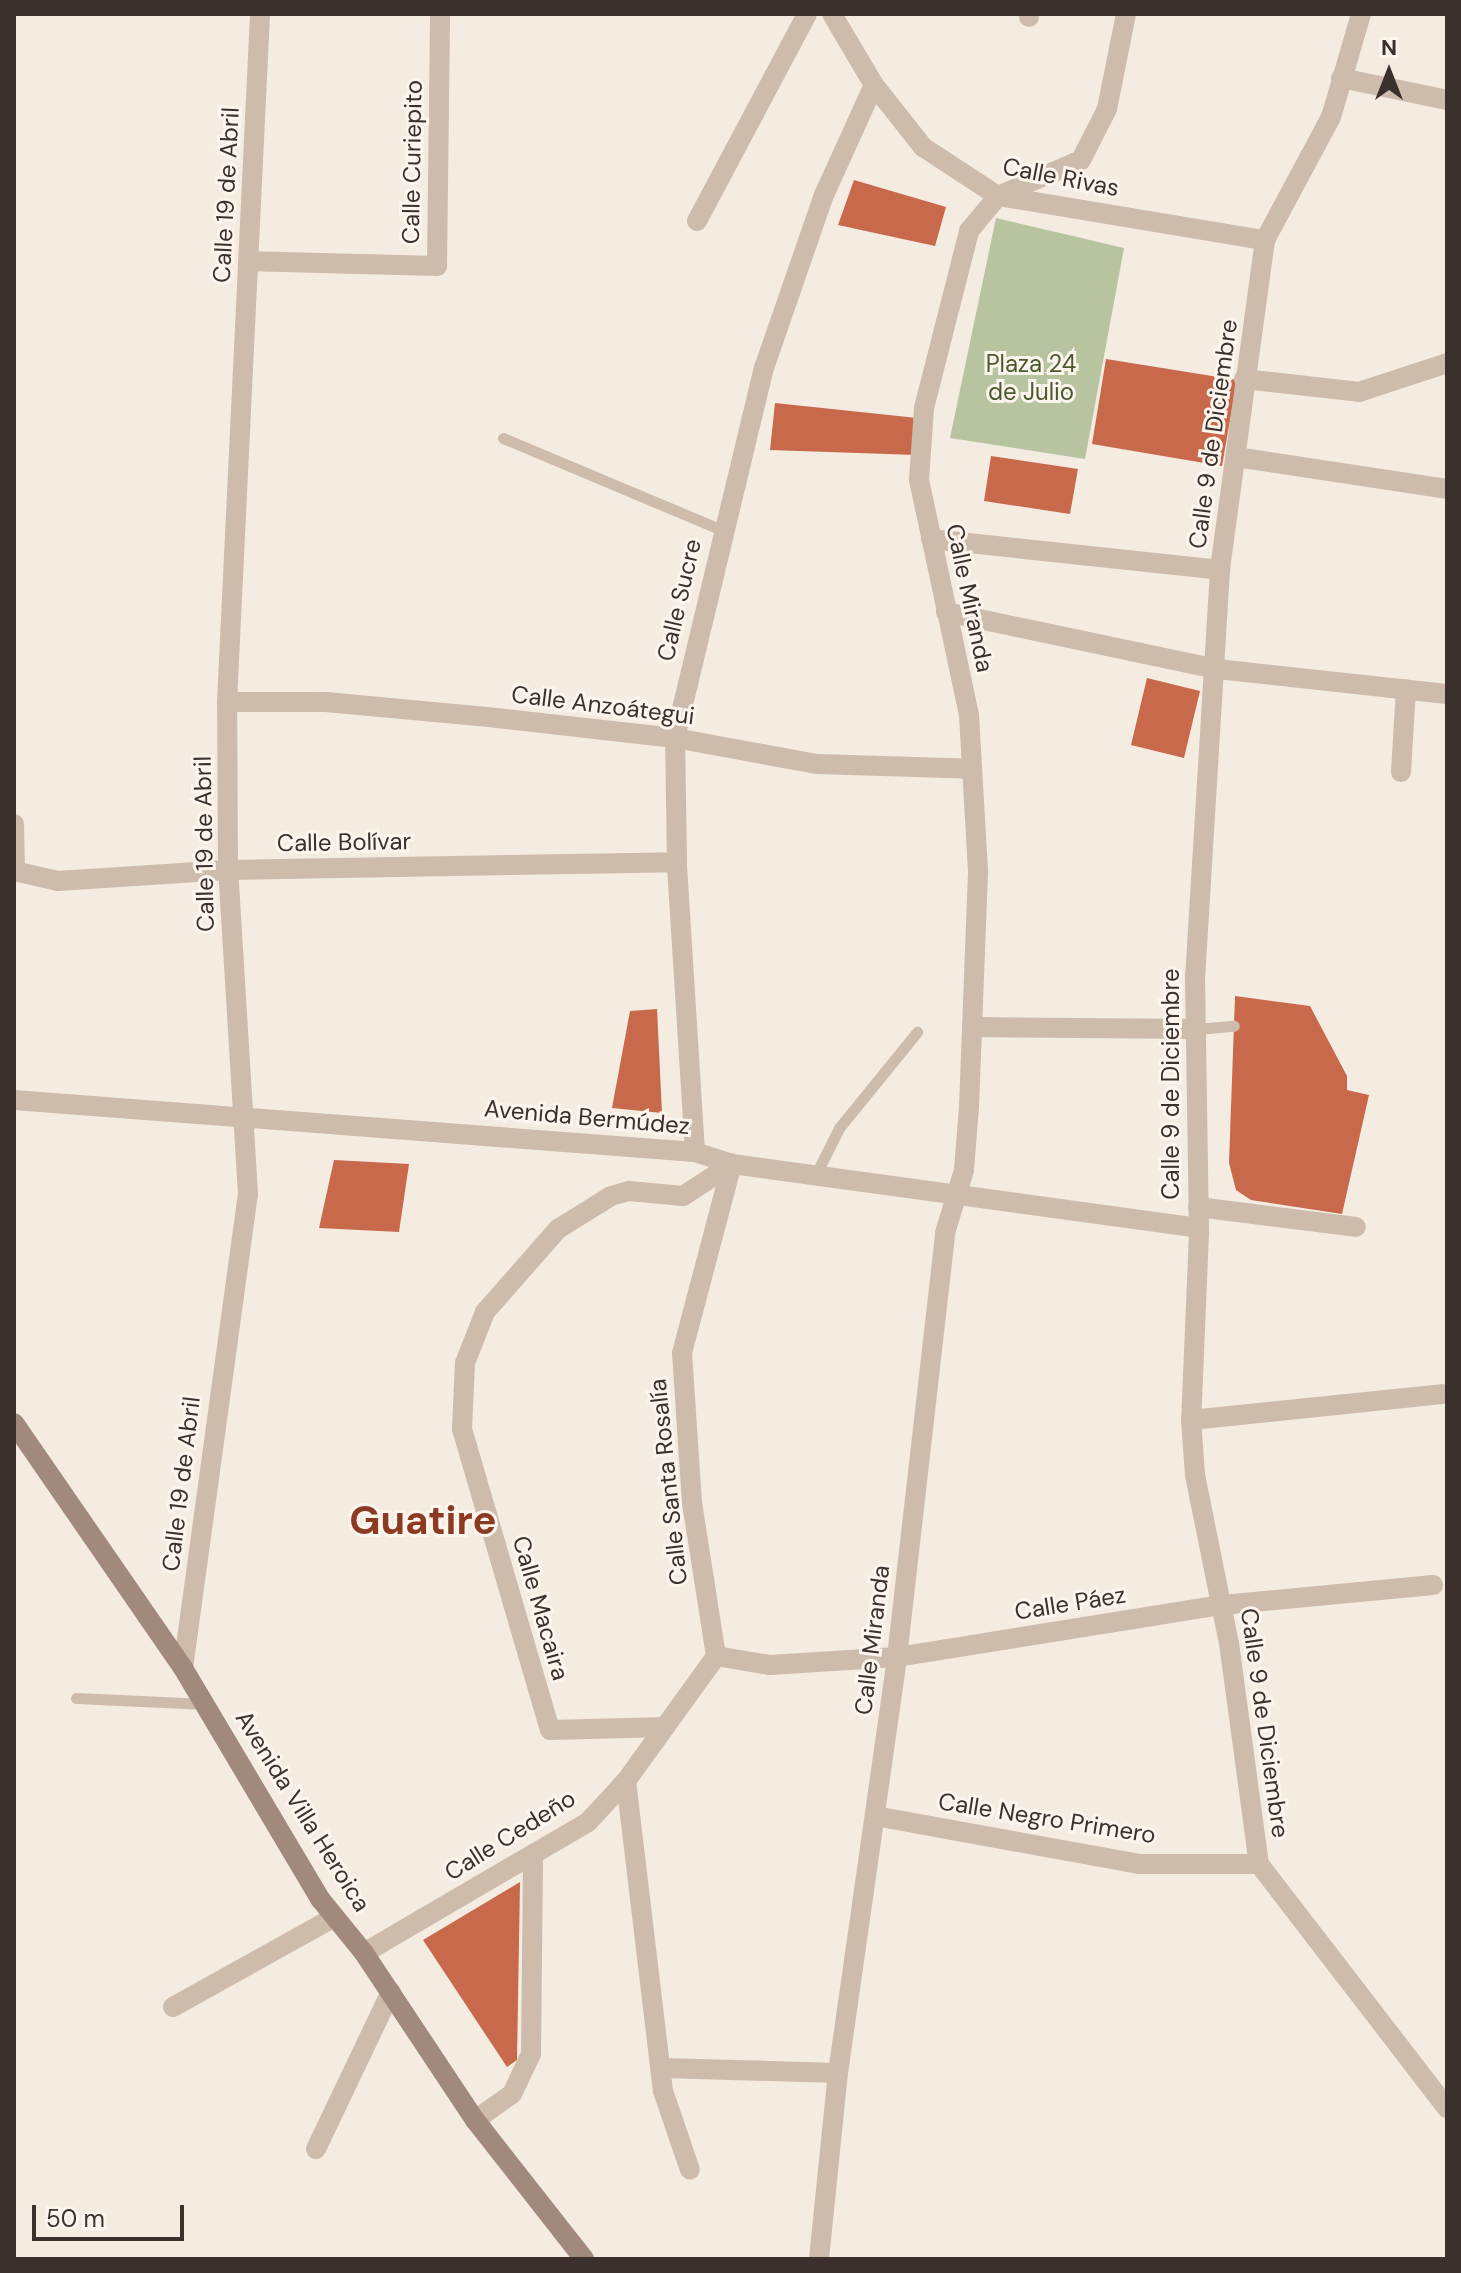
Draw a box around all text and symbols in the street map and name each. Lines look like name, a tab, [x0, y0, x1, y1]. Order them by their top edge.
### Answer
north arrow	[1349, 32, 1429, 112]
text: N	[1381, 33, 1397, 62]
street label: Calle Curiepito	[396, 80, 428, 244]
street label: Calle 19 de Abril	[207, 106, 245, 284]
street label: Calle Rivas	[1000, 152, 1122, 202]
street label: Calle 9 de Diciembre	[1183, 317, 1243, 551]
park label: Plaza 24 de Julio	[986, 350, 1076, 406]
street label: Calle Miranda	[940, 521, 1000, 675]
street label: Calle Sucre	[651, 536, 707, 664]
street label: Calle Anzoátegui	[510, 679, 696, 731]
street label: Calle 19 de Abril	[188, 756, 220, 932]
street label: Calle Bolívar	[277, 826, 411, 858]
street label: Calle 9 de Diciembre	[1157, 968, 1185, 1200]
street label: Avenida Bermúdez	[483, 1094, 691, 1140]
street label: Calle Santa Rosalía	[643, 1377, 693, 1587]
street label: Calle 19 de Abril	[156, 1395, 206, 1573]
district label: Guatire	[349, 1496, 497, 1544]
street label: Calle Macaira	[507, 1533, 575, 1683]
street label: Calle Miranda	[849, 1563, 895, 1717]
street label: Calle Páez	[1012, 1580, 1128, 1626]
street label: Calle 9 de Diciembre	[1235, 1606, 1295, 1840]
street label: Avenida Villa Heroica	[229, 1705, 377, 1917]
street label: Calle Cedeño	[439, 1783, 581, 1887]
street label: Calle Negro Primero	[936, 1787, 1158, 1849]
scale bar	[36, 2189, 188, 2239]
text: 50 m	[46, 2203, 105, 2234]

